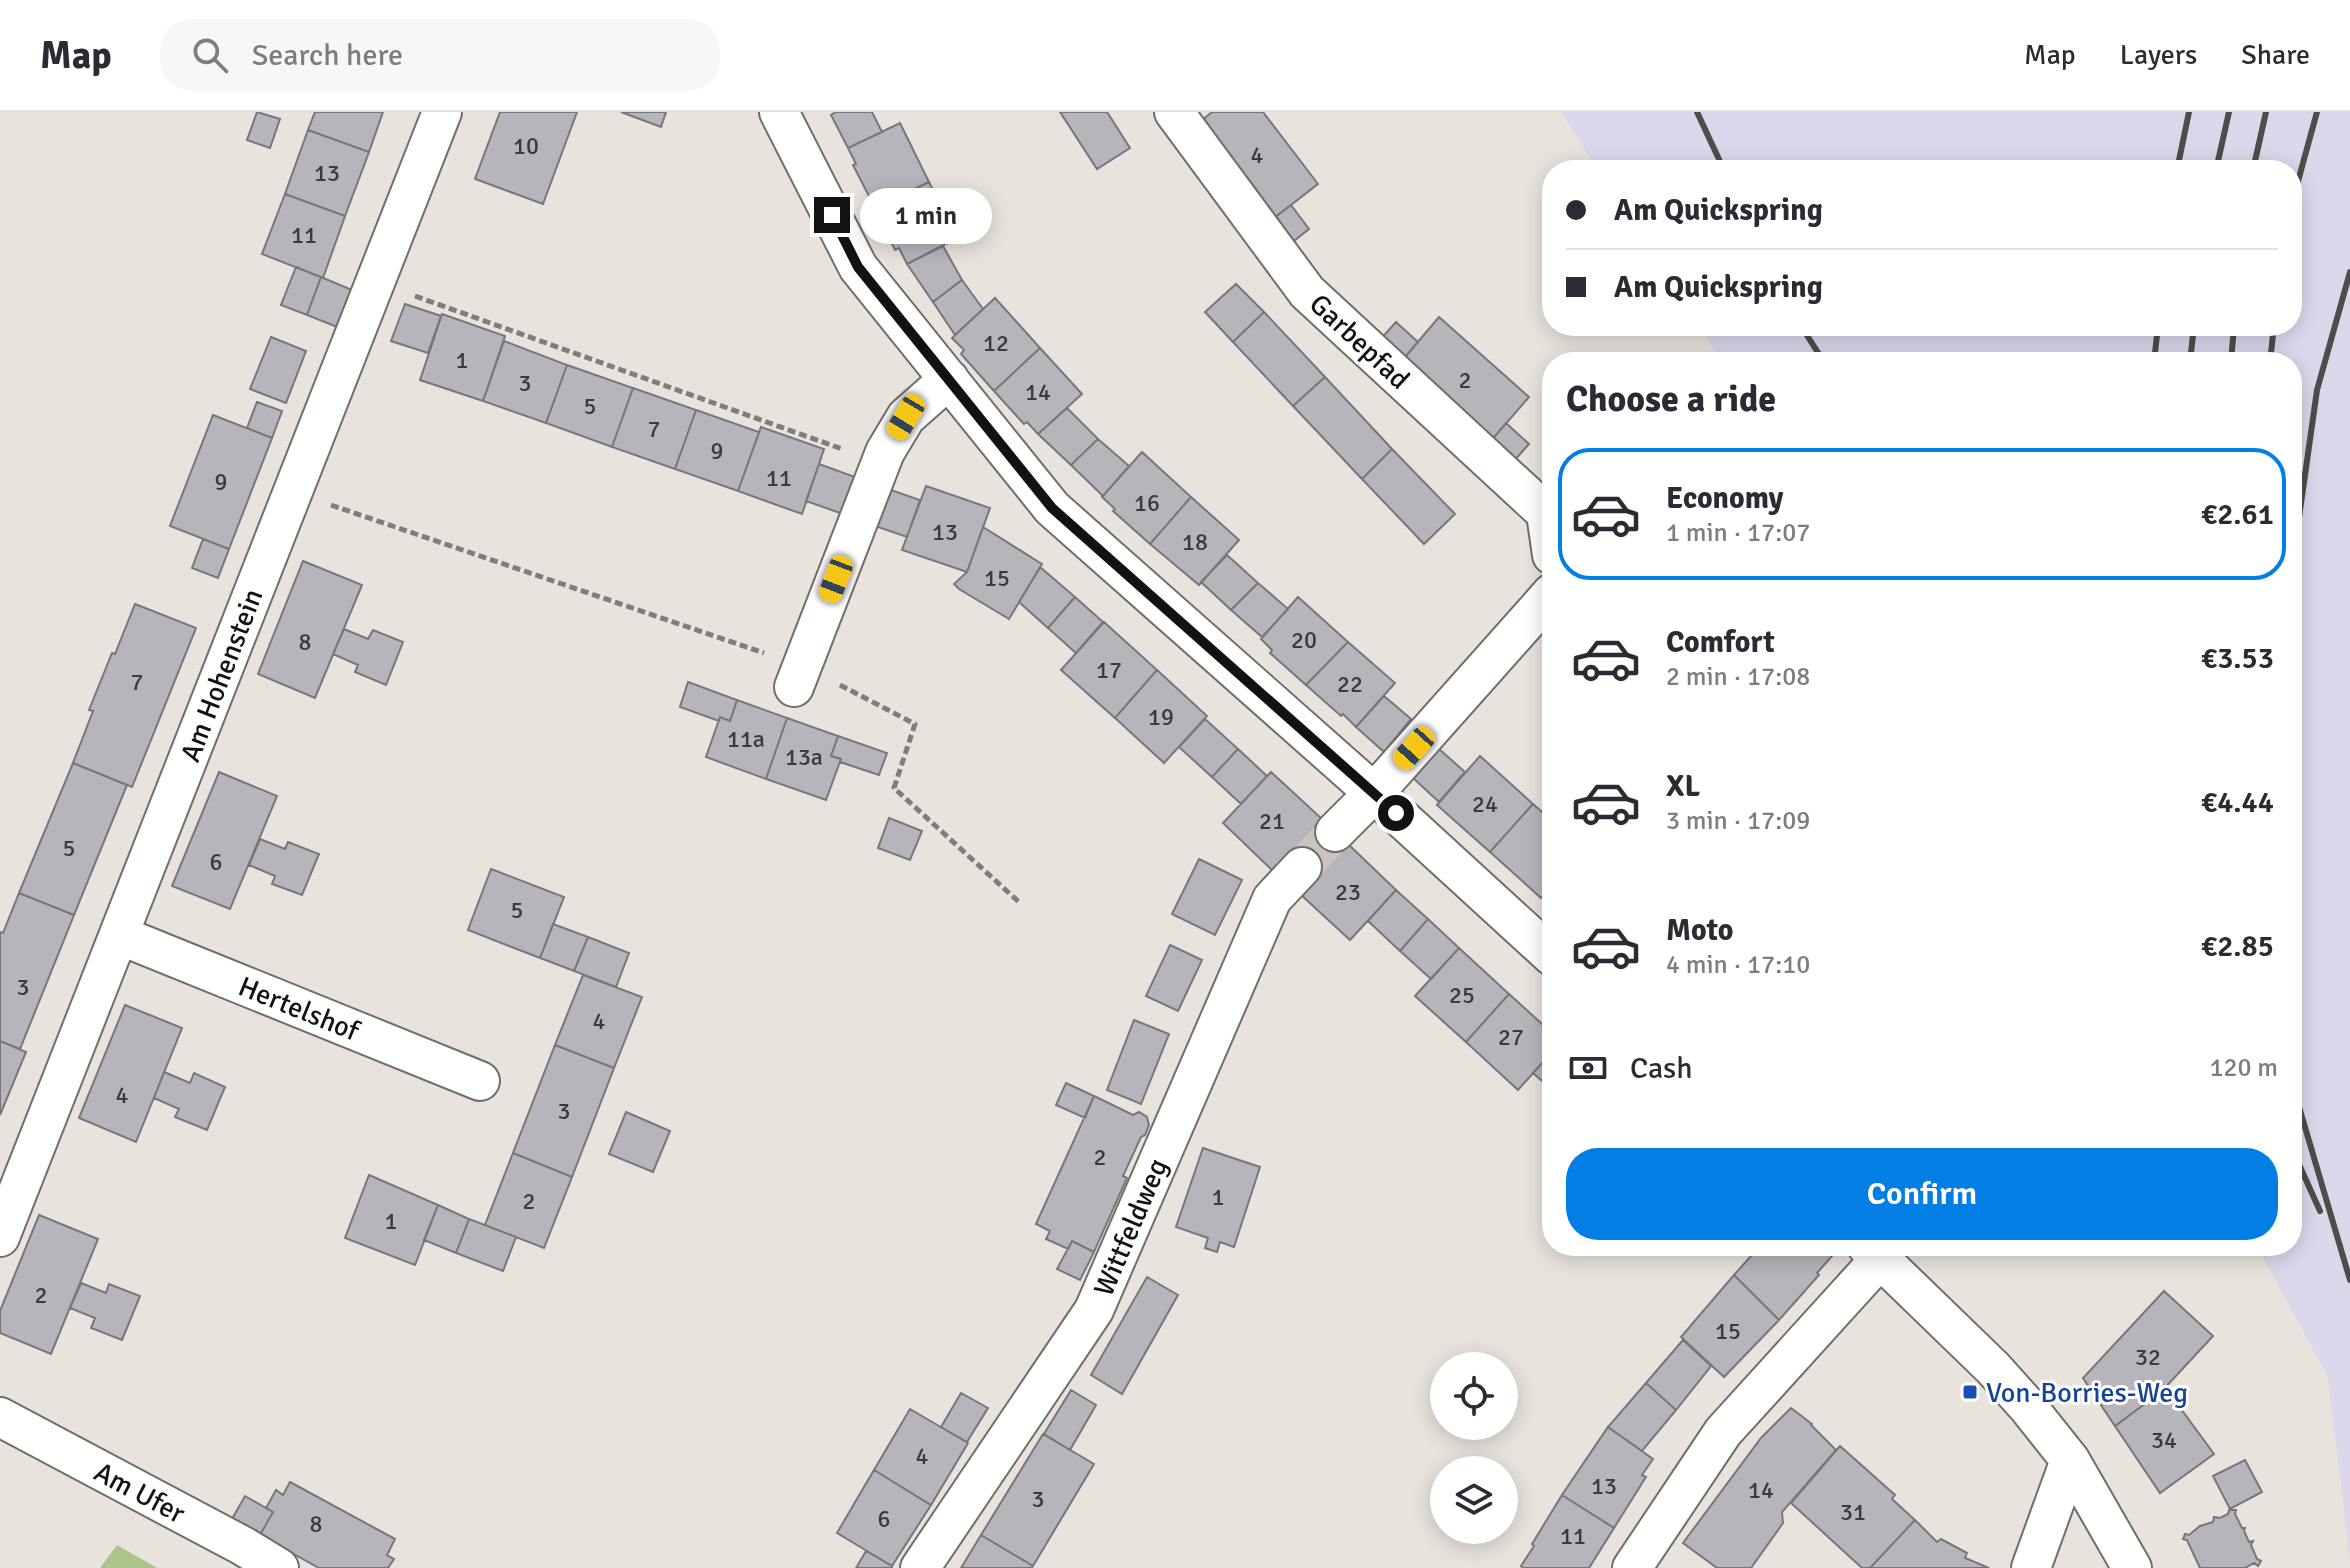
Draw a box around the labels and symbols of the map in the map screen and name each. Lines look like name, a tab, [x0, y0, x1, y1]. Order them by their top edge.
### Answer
house number: 10	[513, 131, 539, 161]
house number: 4	[1251, 140, 1264, 170]
house number: 13	[314, 158, 340, 188]
callout: 1 min	[860, 187, 992, 243]
route end	[814, 197, 850, 233]
house number: 11	[291, 220, 317, 250]
street label: Garbepfad	[1302, 287, 1416, 397]
house number: 12	[983, 328, 1009, 358]
house number: 1	[456, 345, 468, 375]
house number: 2	[1459, 365, 1471, 395]
house number: 3	[519, 368, 531, 398]
house number: 14	[1025, 377, 1051, 407]
car	[883, 390, 929, 444]
house number: 5	[584, 391, 596, 421]
house number: 7	[648, 414, 660, 444]
house number: 9	[711, 436, 723, 466]
house number: 11	[766, 463, 792, 493]
house number: 9	[215, 467, 227, 497]
house number: 16	[1134, 488, 1160, 518]
house number: 13	[932, 517, 958, 547]
house number: 18	[1182, 527, 1208, 557]
car	[816, 552, 856, 606]
house number: 15	[984, 563, 1010, 593]
street label: Am Hohenstein	[173, 584, 270, 767]
house number: 20	[1291, 625, 1317, 655]
house number: 8	[299, 627, 311, 657]
house number: 17	[1096, 655, 1122, 685]
house number: 7	[131, 667, 143, 697]
house number: 22	[1337, 669, 1363, 699]
house number: 19	[1148, 702, 1174, 732]
car	[1389, 722, 1439, 774]
house number: 11a	[727, 724, 765, 754]
house number: 13a	[785, 742, 823, 772]
house number: 24	[1472, 789, 1498, 819]
route start	[1378, 795, 1414, 831]
house number: 21	[1259, 806, 1285, 836]
house number: 5	[63, 833, 75, 863]
house number: 6	[210, 847, 222, 877]
house number: 23	[1335, 877, 1361, 907]
house number: 5	[511, 895, 523, 925]
street label: Hertelshof	[233, 969, 365, 1049]
house number: 3	[17, 972, 29, 1002]
house number: 25	[1449, 980, 1475, 1010]
house number: 4	[593, 1006, 606, 1036]
house number: 27	[1498, 1022, 1524, 1052]
house number: 4	[116, 1080, 129, 1110]
house number: 3	[558, 1096, 570, 1126]
house number: 2	[1094, 1142, 1106, 1172]
street label: Wittfeldweg	[1087, 1154, 1175, 1301]
house number: 1	[1212, 1182, 1224, 1212]
house number: 2	[523, 1186, 535, 1216]
house number: 1	[385, 1206, 397, 1236]
house number: 2	[35, 1280, 47, 1310]
house number: 15	[1715, 1316, 1741, 1346]
house number: 32	[2135, 1342, 2161, 1372]
place label: Von-Borries-Weg	[1986, 1376, 2188, 1410]
marker: Von-Borries-Weg	[1961, 1383, 1979, 1401]
house number: 34	[2151, 1425, 2177, 1455]
house number: 4	[916, 1441, 929, 1471]
street label: Am Ufer	[88, 1455, 191, 1531]
house number: 13	[1591, 1471, 1617, 1501]
house number: 14	[1748, 1475, 1774, 1505]
house number: 3	[1032, 1484, 1044, 1514]
house number: 31	[1840, 1497, 1866, 1527]
house number: 6	[878, 1504, 890, 1534]
house number: 8	[310, 1509, 322, 1539]
house number: 11	[1560, 1521, 1586, 1551]

